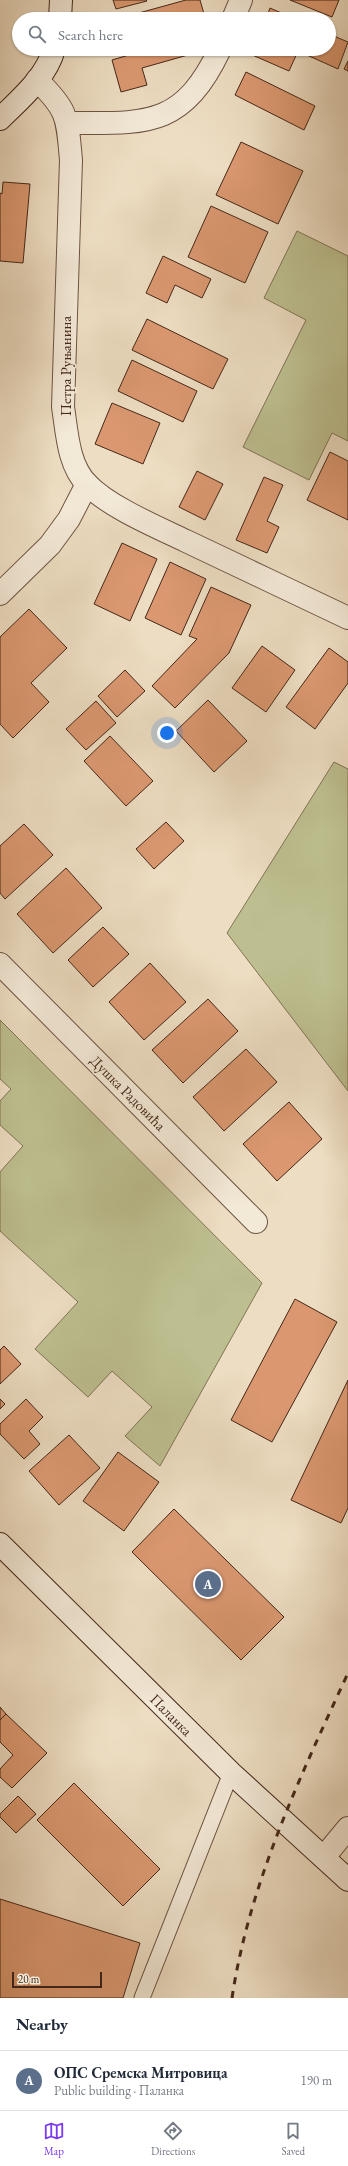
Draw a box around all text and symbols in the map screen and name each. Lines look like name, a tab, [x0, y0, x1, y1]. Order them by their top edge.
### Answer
search box	[12, 12, 336, 56]
icon: search	[26, 23, 48, 45]
text: Search here	[58, 25, 123, 44]
street label: Петра Руњанина	[56, 316, 75, 416]
your location	[157, 723, 177, 743]
street label: Душка Радовића	[87, 1051, 170, 1134]
pin: A	[195, 1569, 221, 1599]
street label: Паланка	[146, 1689, 197, 1740]
scale bar	[12, 1970, 102, 1989]
text: 20 m	[18, 1972, 39, 1986]
text: Nearby	[16, 2013, 68, 2035]
text: ОПС Сремска Митровица	[54, 2063, 228, 2082]
text: A	[24, 2072, 34, 2089]
text: 190 m	[301, 2072, 332, 2089]
text: Public building · Паланка	[54, 2082, 184, 2099]
tab: Map	[43, 2120, 65, 2158]
tab: Directions	[151, 2120, 195, 2158]
tab: Saved	[281, 2120, 305, 2158]

